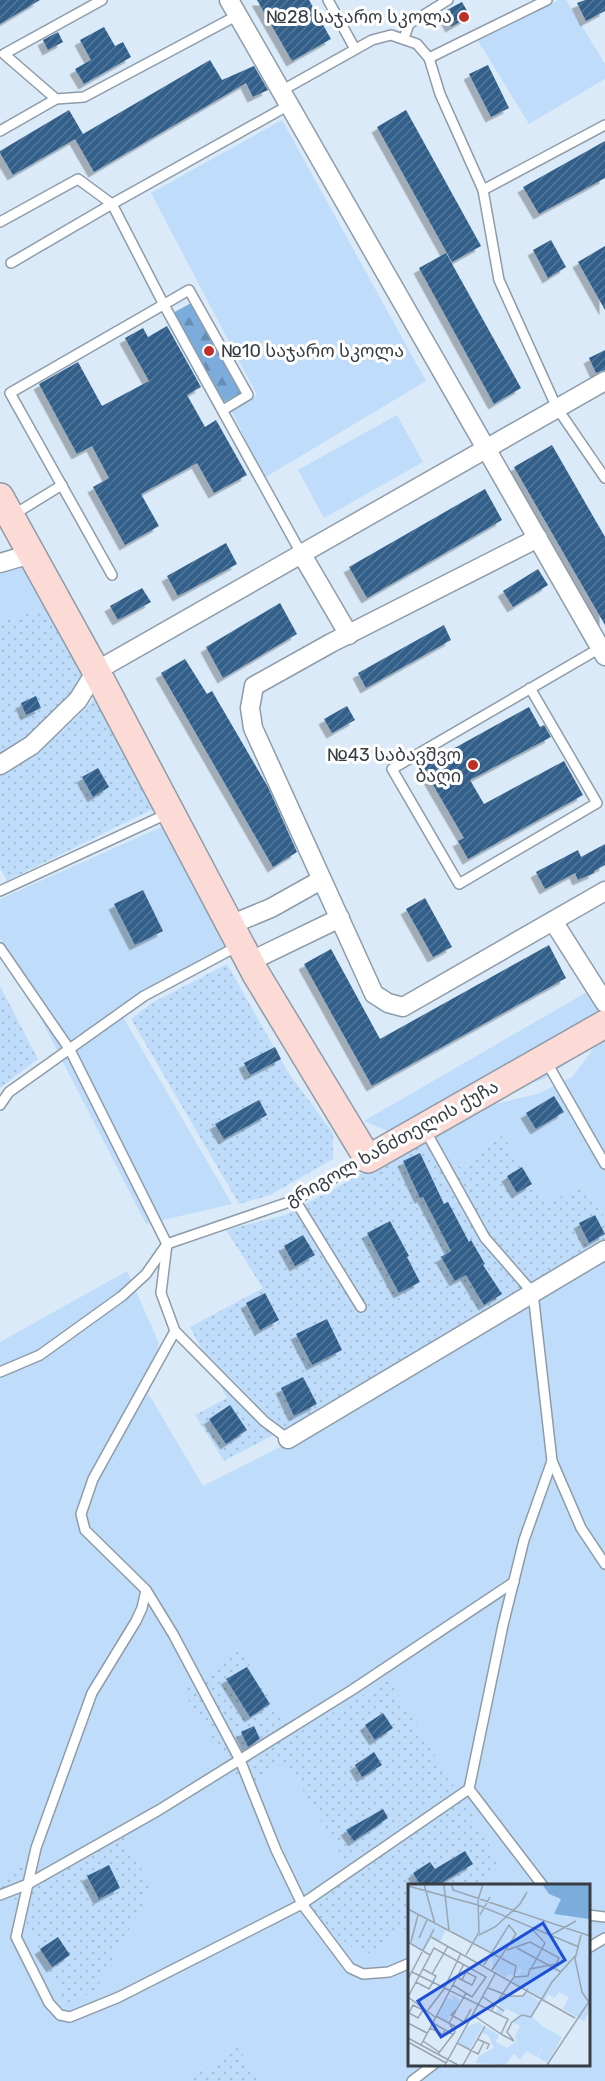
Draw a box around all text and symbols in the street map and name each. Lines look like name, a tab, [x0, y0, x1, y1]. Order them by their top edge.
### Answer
place label: №28 საჯარო სკოლა	[266, 6, 452, 28]
marker: №28 საჯარო სკოლა	[457, 10, 471, 24]
place label: №10 საჯარო სკოლა	[221, 340, 404, 362]
marker: №10 საჯარო სკოლა	[202, 344, 216, 358]
place label: №43 საბავშვო ბაღი	[327, 744, 461, 787]
marker: №43 საბავშვო ბაღი	[466, 758, 480, 772]
street label: გრიგოლ ხანძთელის ქუჩა	[282, 1075, 502, 1211]
inset map	[408, 1884, 590, 2066]

